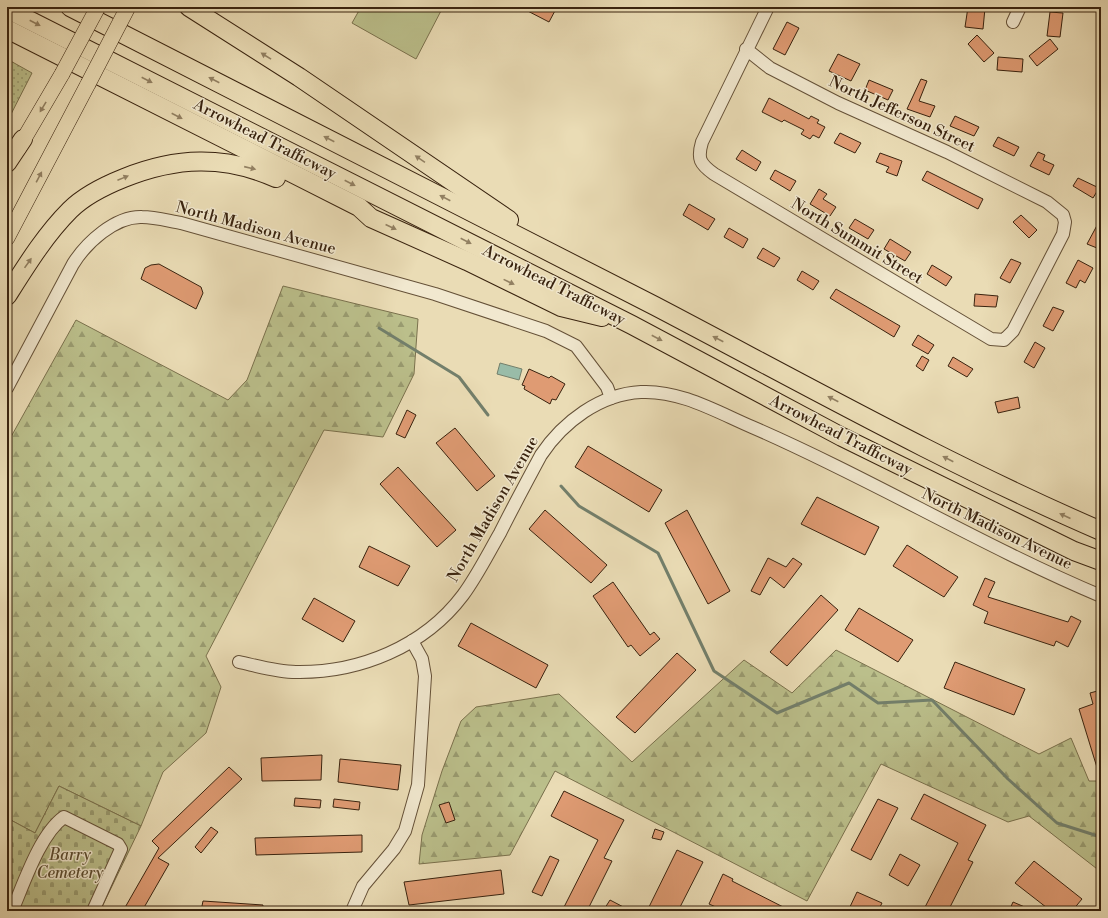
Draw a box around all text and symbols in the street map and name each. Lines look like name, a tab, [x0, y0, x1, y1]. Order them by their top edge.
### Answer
one-way arrow	[29, 20, 41, 26]
one-way arrow	[261, 52, 271, 60]
street label: North Jefferson Street	[826, 71, 979, 157]
one-way arrow	[141, 77, 153, 83]
one-way arrow	[208, 77, 219, 83]
street label: Arrowhead Trafficway	[189, 94, 340, 184]
one-way arrow	[39, 101, 46, 113]
one-way arrow	[172, 112, 183, 119]
one-way arrow	[324, 136, 335, 143]
one-way arrow	[415, 155, 425, 163]
one-way arrow	[244, 165, 256, 171]
one-way arrow	[36, 171, 42, 183]
one-way arrow	[118, 175, 130, 181]
one-way arrow	[345, 179, 356, 186]
street label: North Summit Street	[787, 194, 927, 289]
one-way arrow	[439, 195, 451, 202]
street label: North Madison Avenue	[174, 197, 338, 259]
one-way arrow	[386, 224, 397, 230]
one-way arrow	[461, 238, 472, 244]
street label: Arrowhead Trafficway	[478, 240, 629, 330]
one-way arrow	[24, 258, 32, 268]
one-way arrow	[504, 279, 515, 285]
one-way arrow	[651, 335, 663, 341]
one-way arrow	[712, 336, 723, 342]
street label: Arrowhead Trafficway	[765, 390, 916, 480]
one-way arrow	[827, 396, 839, 402]
street label: North Madison Avenue	[443, 433, 543, 585]
one-way arrow	[943, 456, 954, 462]
street label: North Madison Avenue	[918, 484, 1076, 574]
one-way arrow	[1059, 512, 1071, 518]
park label: Barry Cemetery	[36, 845, 104, 883]

